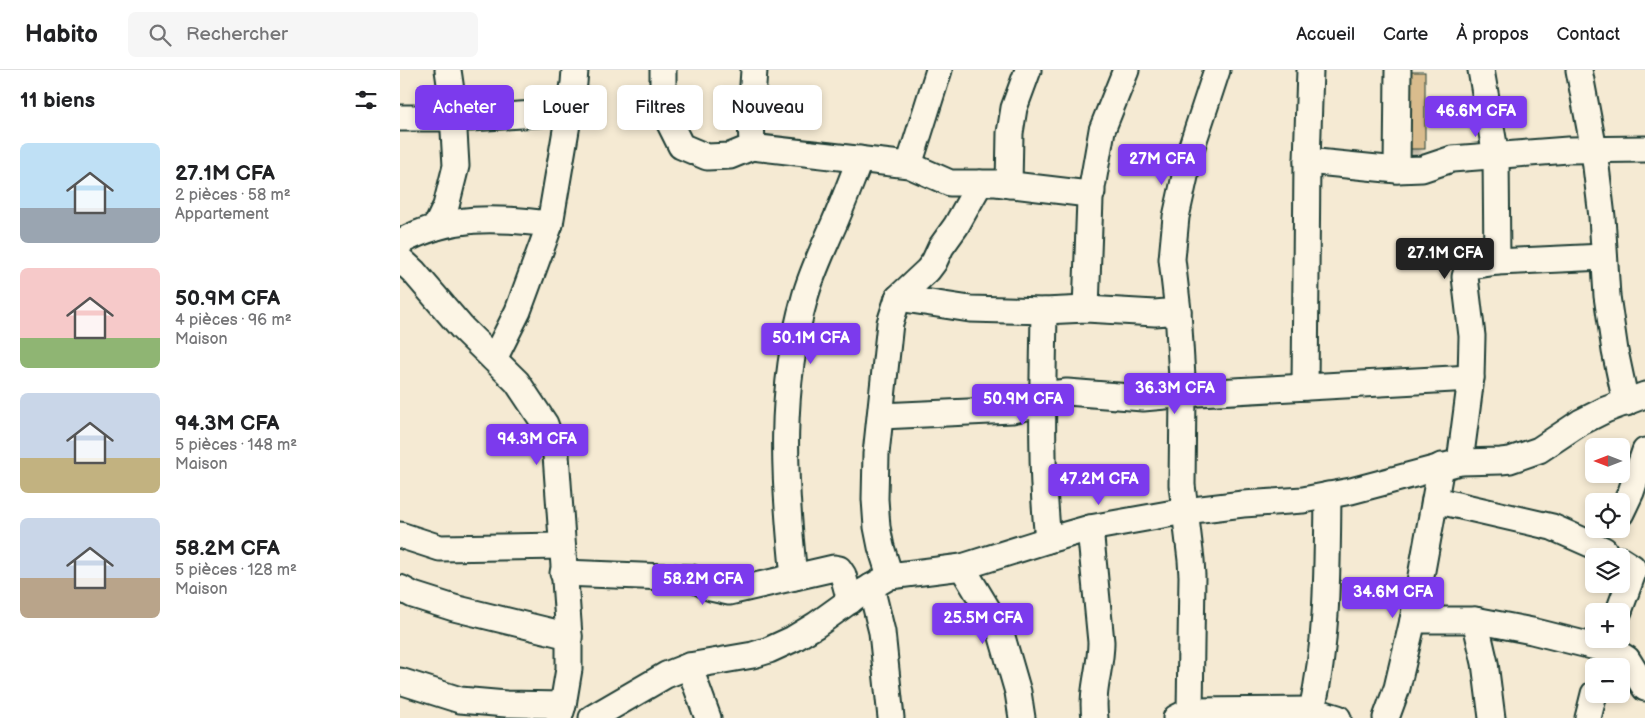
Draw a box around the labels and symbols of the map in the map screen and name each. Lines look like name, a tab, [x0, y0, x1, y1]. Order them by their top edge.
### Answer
pin: 46.6M CFA	[1419, 96, 1533, 138]
pin: 27M CFA	[1116, 144, 1208, 186]
pin: 27.1M CFA	[1388, 238, 1502, 280]
pin: 50.1M CFA	[754, 322, 868, 365]
pin: 36.3M CFA	[1118, 372, 1232, 415]
pin: 50.9M CFA	[966, 384, 1080, 426]
pin: 94.3M CFA	[480, 424, 594, 466]
north arrow	[1585, 438, 1630, 482]
pin: 47.2M CFA	[1042, 464, 1156, 506]
pin: 58.2M CFA	[646, 564, 760, 606]
pin: 34.6M CFA	[1336, 576, 1450, 619]
pin: 25.5M CFA	[926, 602, 1040, 645]

